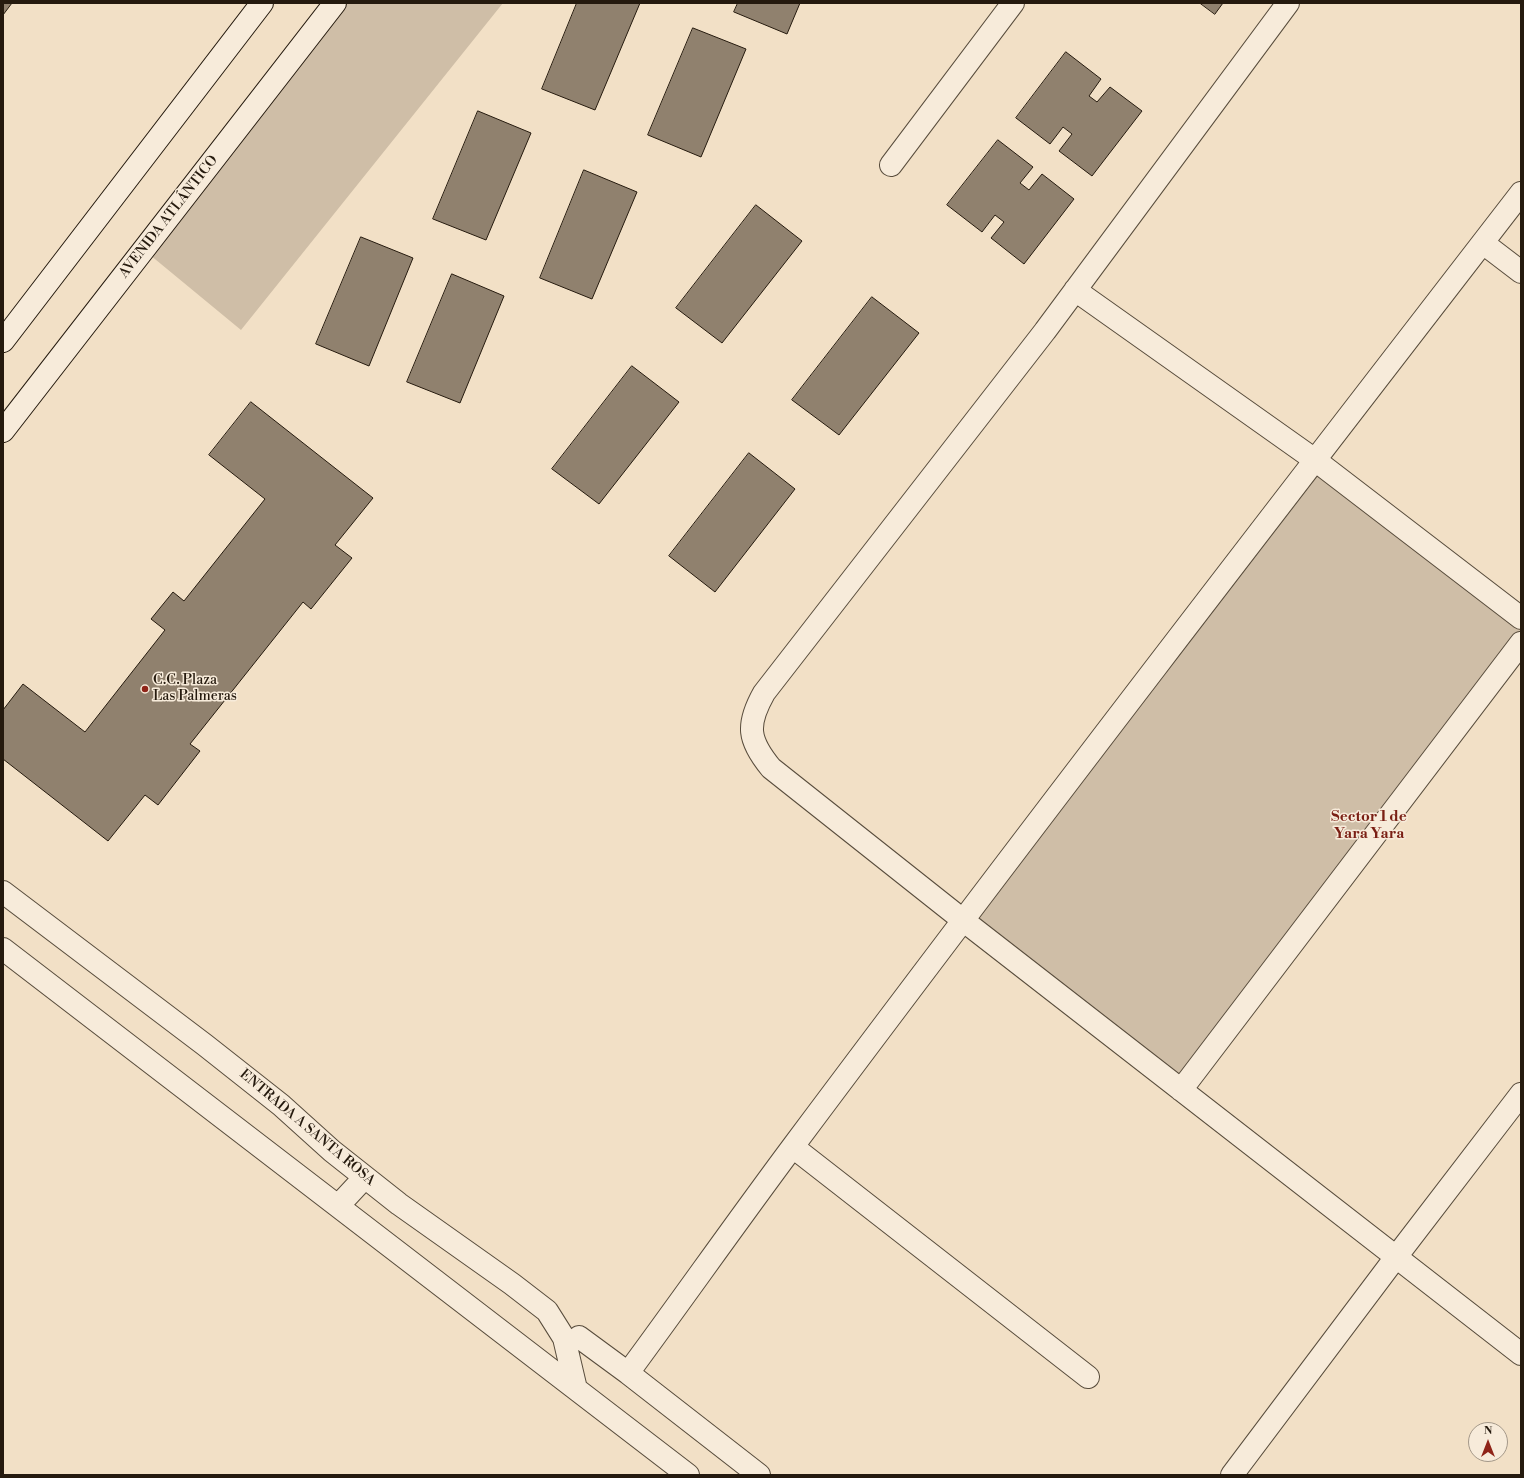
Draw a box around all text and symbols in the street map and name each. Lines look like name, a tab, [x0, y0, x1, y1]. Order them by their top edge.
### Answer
street label: AVENIDA ATLÁNTICO	[116, 152, 222, 282]
place label: C.C. Plaza Las Palmeras	[153, 673, 237, 706]
marker: C.C. Plaza Las Palmeras	[140, 684, 150, 694]
district label: Sector 1 de Yara Yara	[1331, 808, 1407, 843]
street label: ENTRADA A SANTA ROSA	[236, 1066, 378, 1190]
north arrow	[1468, 1422, 1508, 1462]
text: N	[1484, 1424, 1492, 1438]

